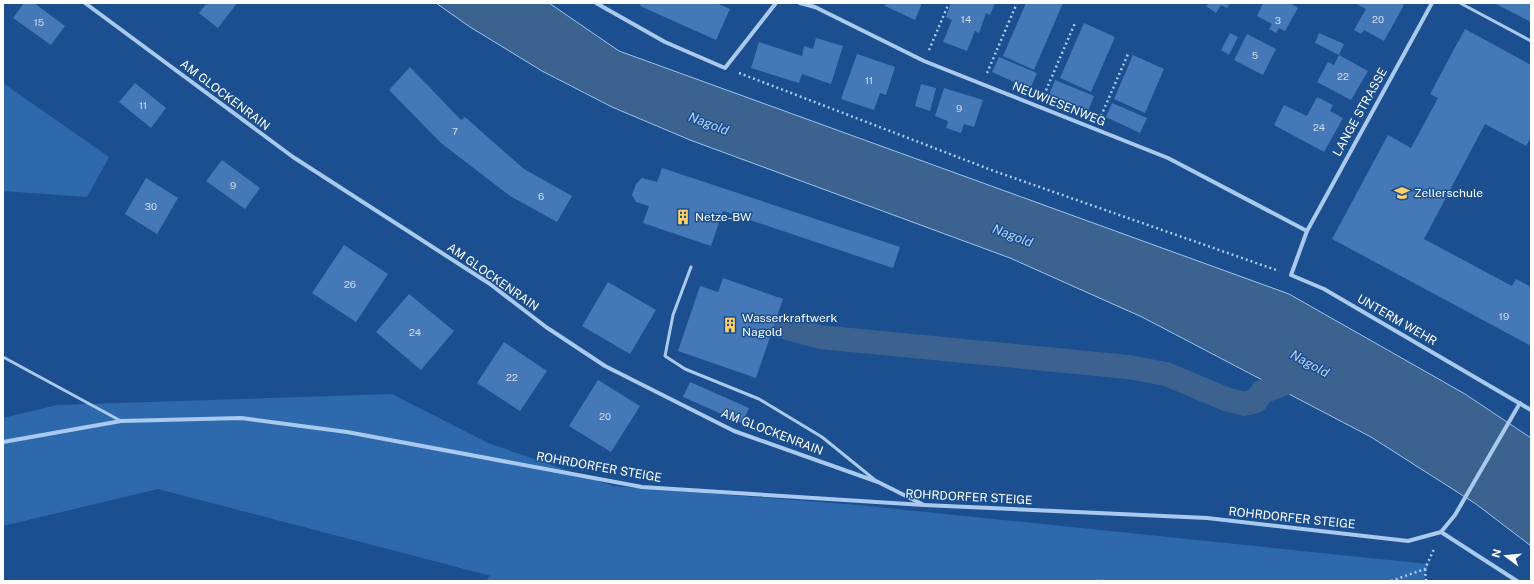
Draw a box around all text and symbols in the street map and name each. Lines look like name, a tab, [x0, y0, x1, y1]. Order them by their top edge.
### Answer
house number: 14	[961, 13, 971, 25]
house number: 20	[1372, 13, 1384, 25]
house number: 3	[1275, 14, 1281, 26]
house number: 15	[34, 16, 44, 28]
house number: 5	[1252, 49, 1258, 61]
street label: AM GLOCKENRAIN	[177, 57, 273, 133]
street label: LANGE STRASSE	[1330, 65, 1390, 159]
house number: 22	[1337, 70, 1349, 82]
house number: 11	[865, 74, 873, 86]
street label: NEUWIESENWEG	[1010, 79, 1108, 129]
house number: 11	[139, 99, 147, 111]
house number: 9	[956, 102, 962, 114]
water label: Nagold	[687, 109, 732, 138]
house number: 24	[1313, 121, 1325, 133]
house number: 7	[452, 125, 458, 137]
house number: 9	[230, 179, 236, 191]
school or university icon: Zellerschule	[1393, 184, 1411, 202]
place label: Zellerschule	[1414, 186, 1483, 200]
house number: 6	[538, 190, 544, 202]
house number: 30	[145, 200, 157, 212]
building icon: Netze-BW	[674, 208, 692, 226]
place label: Netze-BW	[695, 210, 752, 224]
water label: Nagold	[991, 221, 1036, 250]
street label: AM GLOCKENRAIN	[445, 240, 541, 314]
house number: 26	[344, 278, 356, 290]
street label: UNTERM WEHR	[1355, 291, 1439, 349]
house number: 19	[1499, 310, 1509, 322]
place label: Wasserkraftwerk Nagold	[742, 311, 838, 339]
building icon: Wasserkraftwerk Nagold	[721, 316, 739, 334]
house number: 24	[409, 326, 421, 338]
water label: Nagold	[1288, 347, 1332, 380]
house number: 22	[506, 371, 518, 383]
street label: AM GLOCKENRAIN	[719, 406, 825, 458]
house number: 20	[599, 410, 611, 422]
street label: ROHRDORFER STEIGE	[535, 449, 663, 485]
street label: ROHRDORFER STEIGE	[905, 487, 1033, 507]
street label: ROHRDORFER STEIGE	[1228, 504, 1356, 532]
north arrow	[1486, 536, 1526, 576]
text: N	[1489, 547, 1503, 559]

